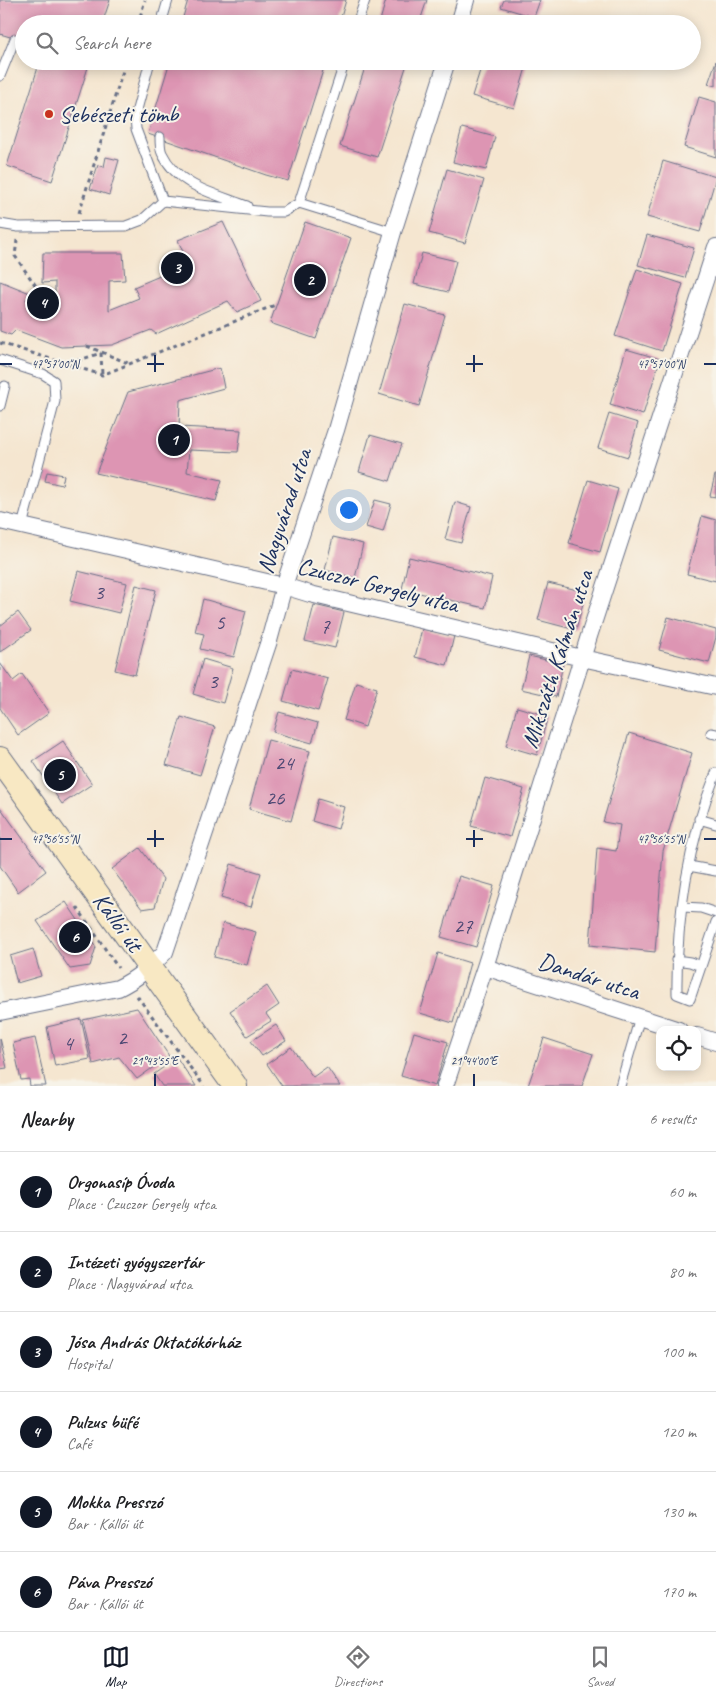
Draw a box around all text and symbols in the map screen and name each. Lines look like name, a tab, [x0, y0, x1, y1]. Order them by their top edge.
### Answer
search box	[15, 15, 701, 70]
icon: search	[33, 29, 61, 57]
text: Search here	[73, 31, 150, 55]
place label: Sebészeti tömb	[59, 99, 180, 129]
marker: Sebészeti tömb	[43, 108, 55, 120]
pin: 3	[161, 249, 193, 287]
pin: 2	[294, 261, 326, 299]
pin: 4	[27, 284, 59, 322]
text: 47°57'00"N	[31, 356, 80, 372]
text: 47°57'00"N	[637, 356, 686, 372]
pin: 1	[158, 421, 190, 459]
street label: Nagyvárad utca	[250, 443, 319, 577]
your location	[336, 497, 362, 523]
street label: Czuczor Gergely utca	[294, 550, 464, 620]
street label: Mikszáth Kálmán utca	[514, 565, 600, 752]
house number: 3	[94, 579, 105, 605]
house number: 5	[215, 609, 226, 635]
house number: 7	[320, 613, 331, 639]
house number: 3	[208, 668, 219, 694]
house number: 24	[275, 750, 296, 776]
pin: 5	[44, 756, 76, 794]
house number: 26	[266, 785, 285, 811]
text: 47°56'55"N	[31, 831, 80, 847]
text: 47°56'55"N	[637, 831, 686, 847]
street label: Kállói út	[86, 886, 151, 959]
house number: 27	[454, 913, 474, 939]
pin: 6	[59, 918, 91, 956]
street label: Dandár utca	[534, 946, 645, 1007]
house number: 2	[117, 1025, 128, 1051]
map controls	[656, 1026, 701, 1071]
button: locate	[656, 1026, 701, 1071]
house number: 4	[63, 1030, 75, 1056]
text: 21°43'55"E	[132, 1053, 180, 1069]
text: 21°44'00"E	[451, 1053, 499, 1069]
text: Nearby	[20, 1106, 73, 1132]
text: 6 results	[649, 1109, 696, 1129]
text: Orgonasíp Óvoda	[67, 1170, 174, 1194]
text: 1	[32, 1182, 40, 1202]
text: 60 m	[669, 1182, 696, 1202]
text: Place · Czuczor Gergely utca	[67, 1194, 216, 1214]
text: Intézeti gyógyszertár	[67, 1250, 203, 1274]
text: 2	[32, 1262, 40, 1282]
text: 80 m	[669, 1262, 696, 1282]
text: Place · Nagyvárad utca	[67, 1274, 192, 1294]
text: Jósa András Oktatókórház	[67, 1330, 240, 1354]
text: 3	[32, 1342, 40, 1362]
text: 100 m	[662, 1342, 696, 1362]
text: Hospital	[67, 1354, 111, 1374]
text: Pulzus büfé	[67, 1410, 138, 1434]
text: 4	[32, 1422, 40, 1442]
text: 120 m	[662, 1422, 696, 1442]
text: Café	[67, 1434, 91, 1454]
text: Mokka Presszó	[67, 1490, 162, 1514]
text: 5	[33, 1502, 39, 1522]
text: 130 m	[662, 1502, 696, 1522]
text: Bar · Kállói út	[67, 1514, 143, 1534]
text: Páva Presszó	[67, 1570, 151, 1594]
text: 6	[32, 1582, 40, 1602]
text: 170 m	[662, 1582, 696, 1602]
text: Bar · Kállói út	[67, 1594, 143, 1614]
tab: Map	[102, 1643, 130, 1690]
tab: Directions	[334, 1643, 382, 1690]
tab: Saved	[586, 1643, 614, 1690]

